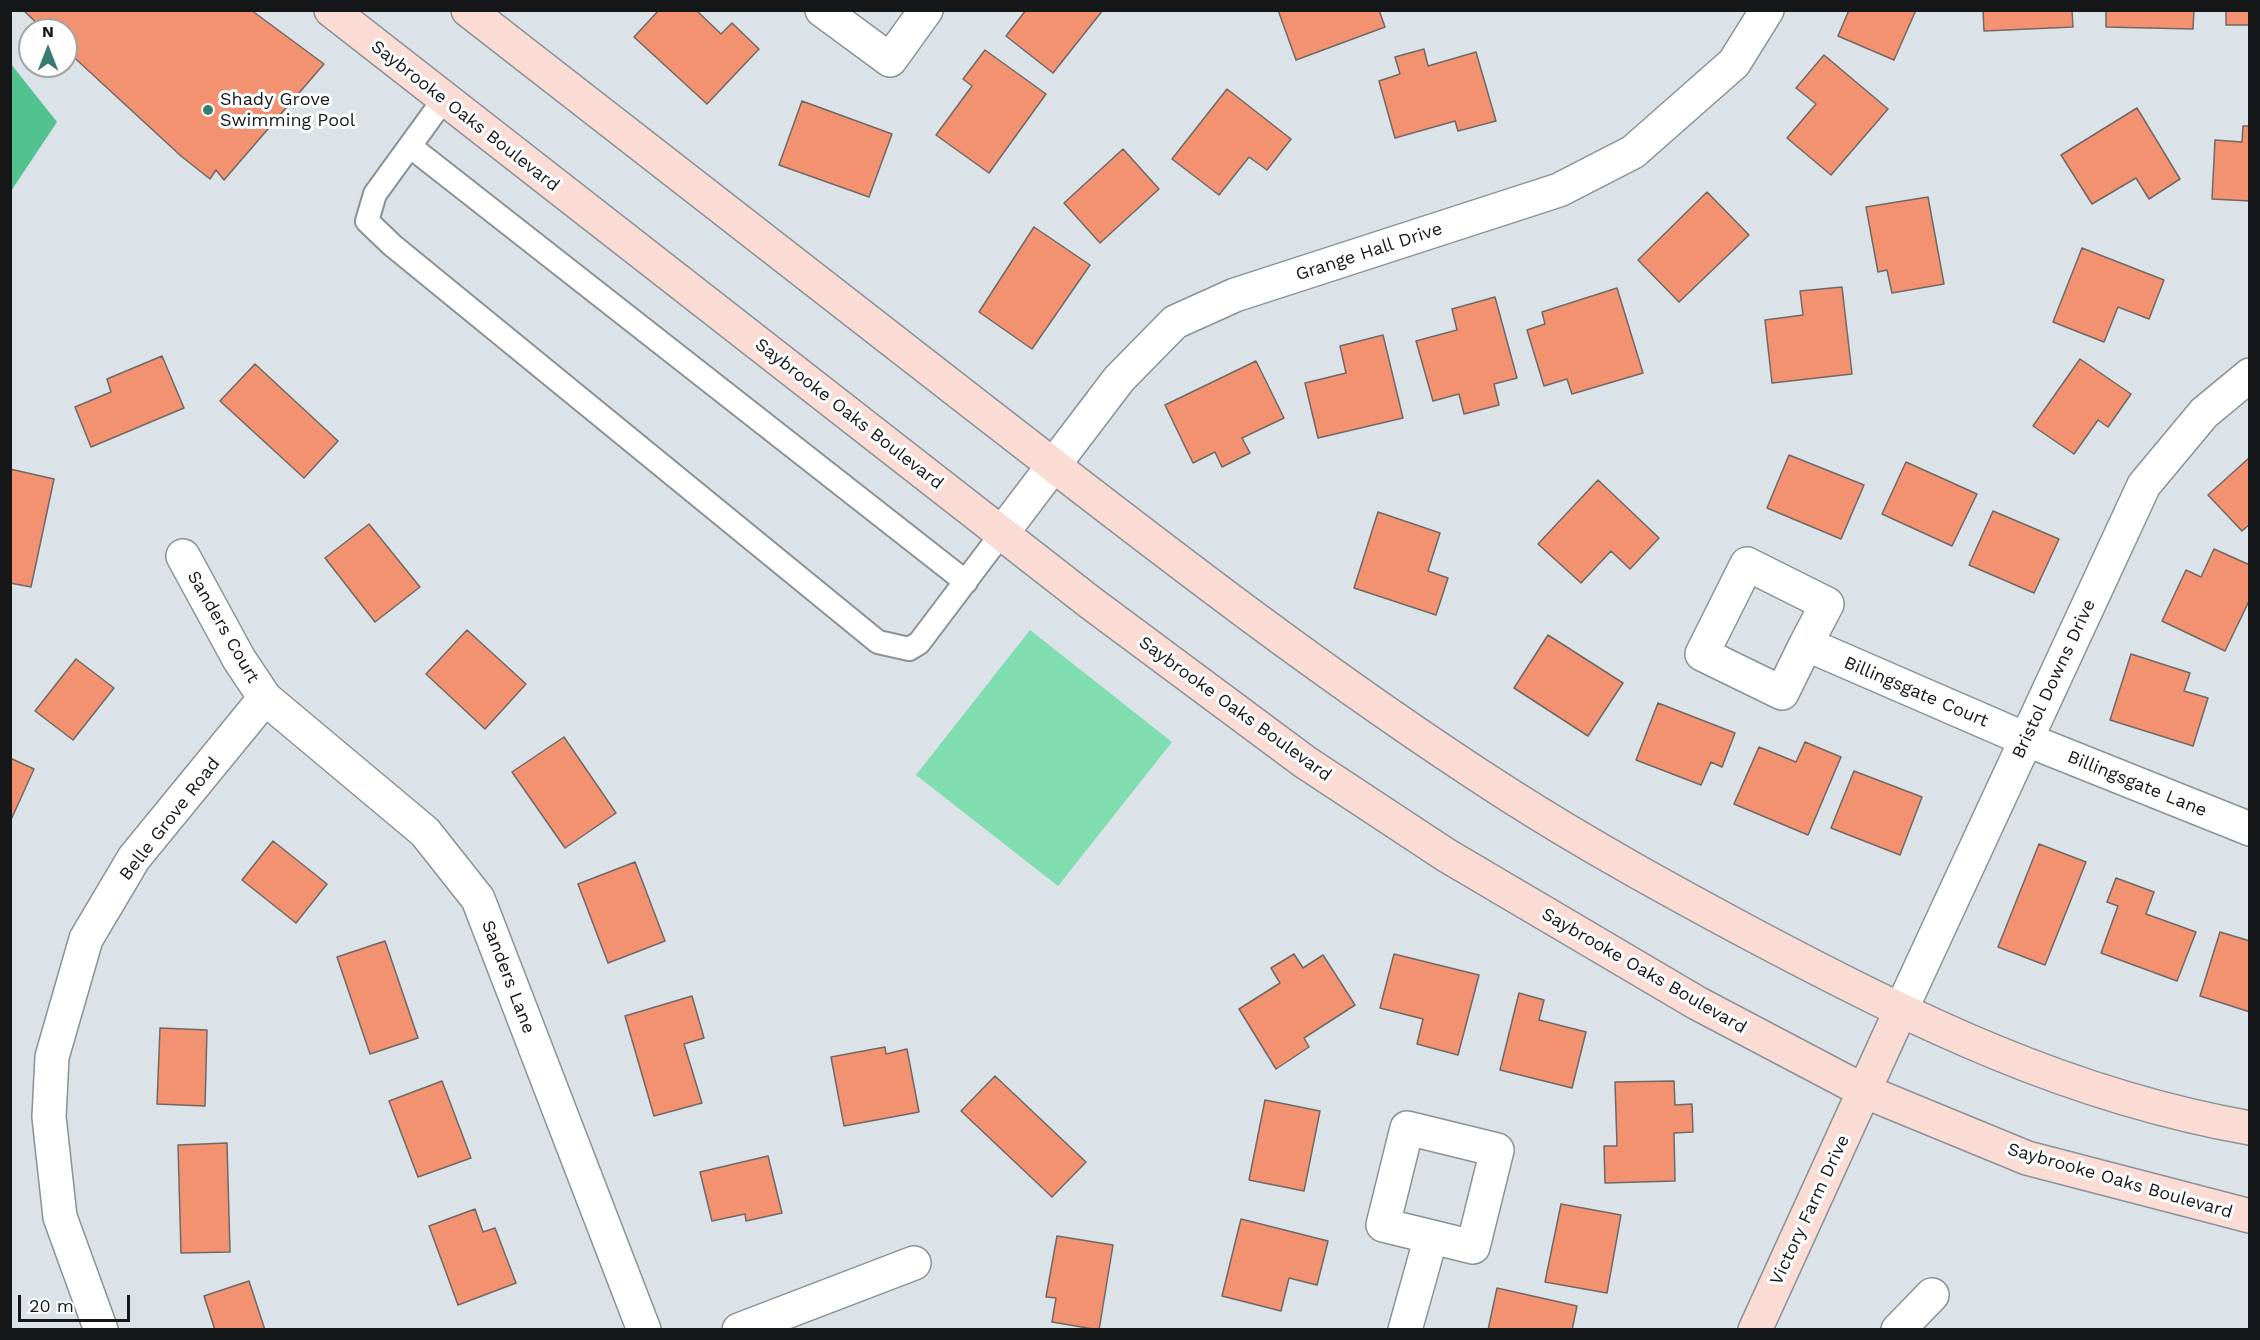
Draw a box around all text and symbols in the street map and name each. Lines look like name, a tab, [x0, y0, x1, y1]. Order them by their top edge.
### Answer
north arrow	[18, 18, 78, 78]
text: N	[42, 22, 54, 41]
street label: Saybrooke Oaks Boulevard	[367, 36, 563, 196]
place label: Shady Grove Swimming Pool	[220, 89, 355, 132]
marker: Shady Grove Swimming Pool	[201, 103, 215, 117]
street label: Grange Hall Drive	[1293, 218, 1445, 286]
street label: Saybrooke Oaks Boulevard	[751, 334, 947, 494]
street label: Sanders Court	[182, 567, 264, 687]
street label: Bristol Downs Drive	[2008, 596, 2100, 762]
street label: Saybrooke Oaks Boulevard	[1134, 632, 1336, 786]
street label: Billingsgate Court	[1841, 652, 1991, 732]
street label: Billingsgate Lane	[2064, 746, 2210, 822]
street label: Belle Grove Road	[115, 753, 225, 885]
street label: Saybrooke Oaks Boulevard	[1538, 903, 1750, 1039]
street label: Sanders Lane	[477, 917, 539, 1037]
street label: Victory Farm Drive	[1766, 1131, 1854, 1289]
street label: Saybrooke Oaks Boulevard	[2005, 1139, 2235, 1223]
scale bar	[21, 1283, 134, 1321]
text: 20 m	[29, 1295, 74, 1316]

